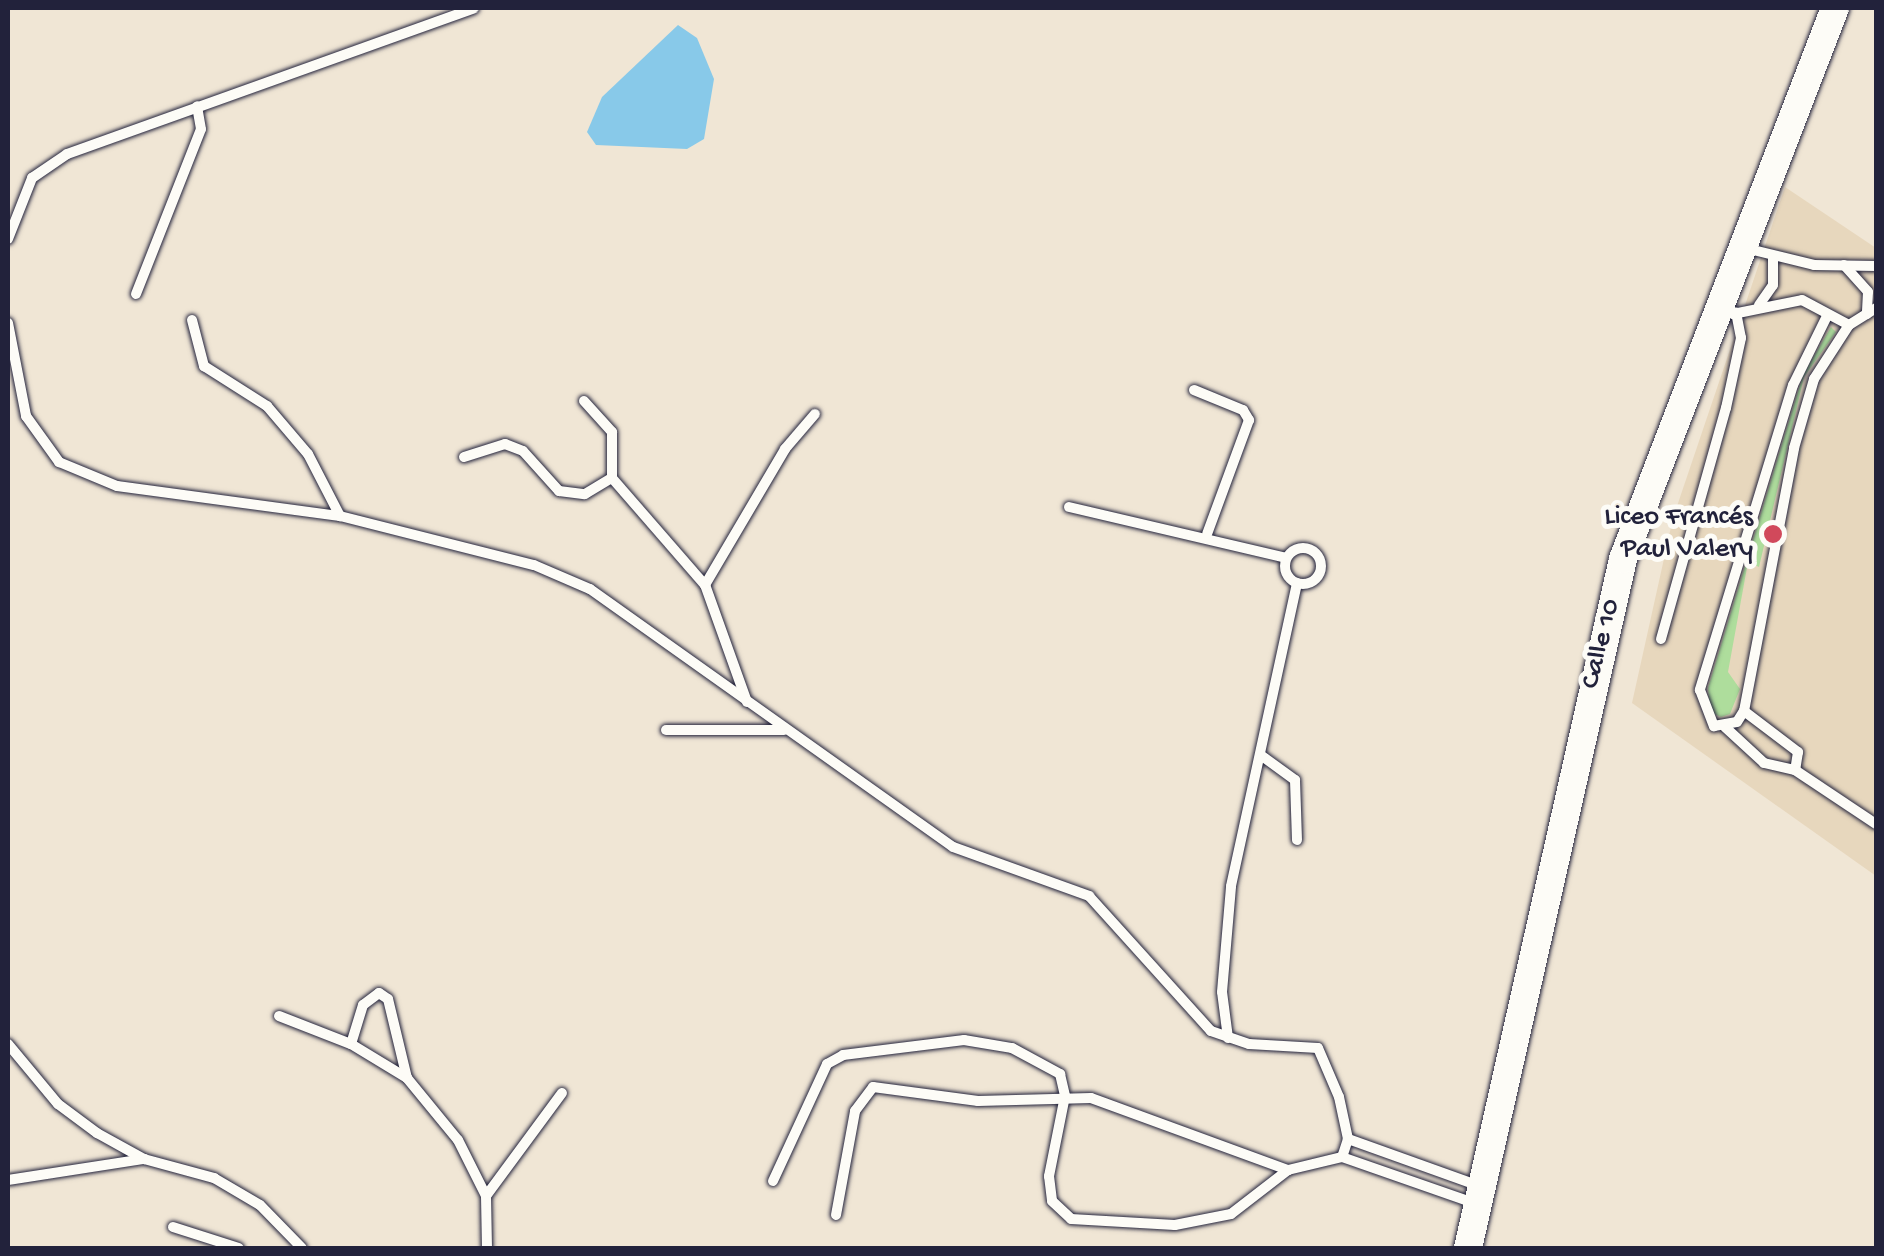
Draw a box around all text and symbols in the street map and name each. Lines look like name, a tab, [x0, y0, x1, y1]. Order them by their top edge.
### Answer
place label: Liceo Francés Paul Valery	[1604, 501, 1753, 567]
marker: Liceo Francés Paul Valery	[1762, 523, 1784, 545]
street label: Calle 10	[1575, 596, 1629, 692]

